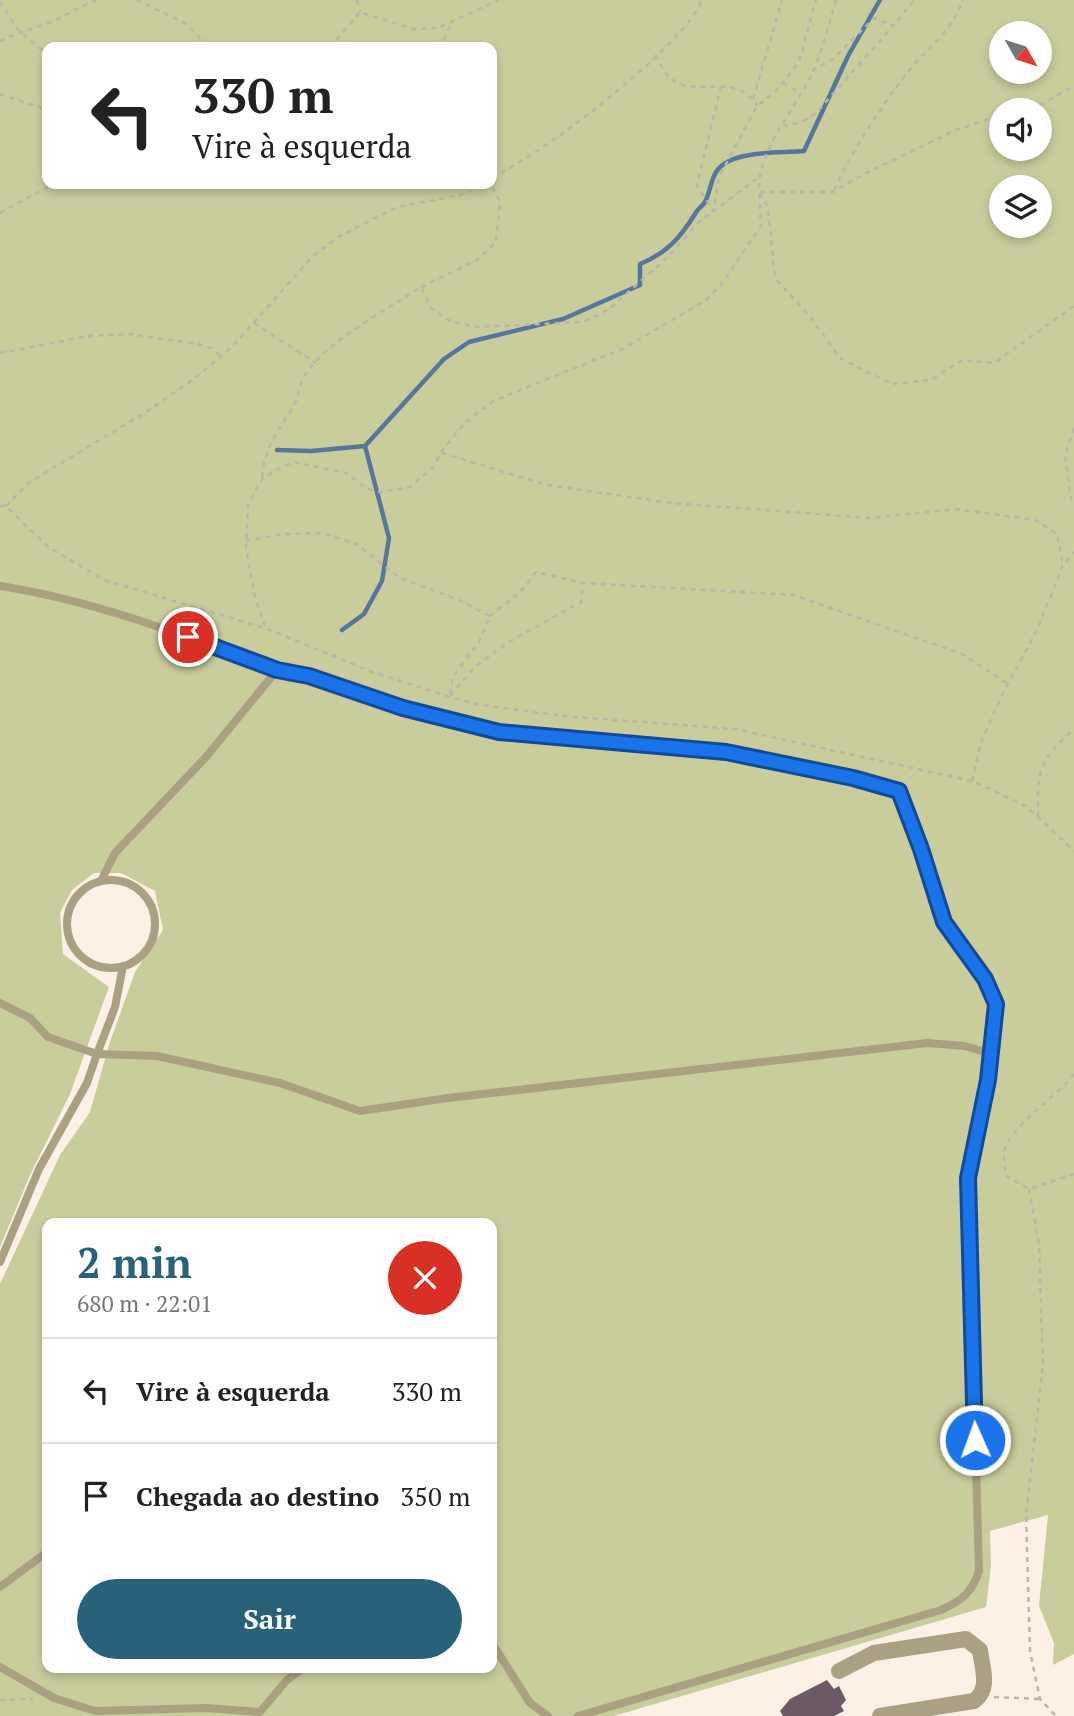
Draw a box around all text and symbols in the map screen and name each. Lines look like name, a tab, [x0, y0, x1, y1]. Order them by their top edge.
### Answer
north arrow	[989, 21, 1052, 84]
map controls	[989, 21, 1052, 238]
text: 330 m	[192, 62, 334, 127]
icon: left	[77, 70, 168, 161]
button: sound	[989, 98, 1052, 161]
text: Vire à esquerda	[192, 125, 412, 167]
button: layers	[989, 175, 1052, 238]
pin	[158, 607, 218, 667]
icon: arrive	[169, 618, 207, 656]
text: 2 min	[77, 1234, 192, 1290]
button: close	[388, 1241, 462, 1315]
text: 680 m · 22:01	[77, 1288, 212, 1319]
icon: left	[77, 1372, 115, 1410]
text: Vire à esquerda	[136, 1374, 330, 1408]
text: 330 m	[392, 1374, 462, 1408]
position arrow	[938, 1403, 1012, 1477]
icon: arrive	[77, 1477, 115, 1515]
text: Chegada ao destino	[136, 1479, 379, 1513]
text: 350 m	[400, 1479, 471, 1513]
button: Sair	[77, 1579, 462, 1659]

